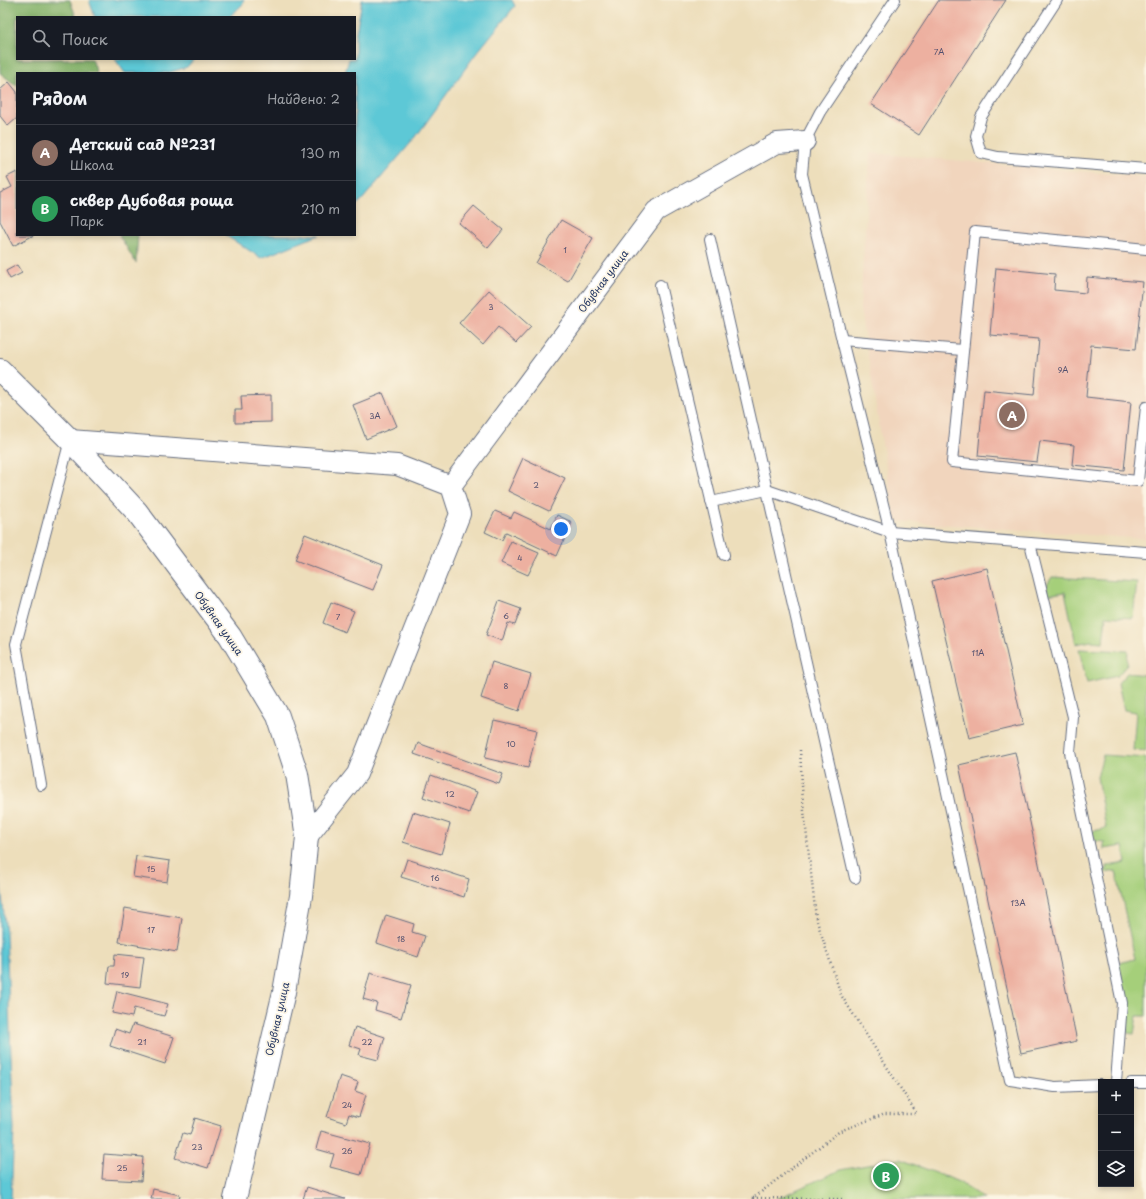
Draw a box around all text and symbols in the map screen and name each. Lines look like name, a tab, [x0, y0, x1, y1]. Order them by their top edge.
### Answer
search box	[16, 16, 356, 60]
icon: search	[30, 27, 52, 49]
text: Поиск	[62, 27, 108, 50]
house number: 7А	[934, 46, 944, 58]
text: Рядом	[32, 85, 87, 111]
text: Найдено: 2	[267, 89, 340, 108]
text: Детский сад №231	[70, 132, 215, 155]
text: A	[40, 143, 50, 162]
text: 130 m	[301, 143, 340, 162]
text: Школа	[70, 155, 114, 174]
text: сквер Дубовая роща	[70, 188, 234, 211]
text: B	[41, 199, 49, 218]
text: 210 m	[301, 199, 340, 218]
text: Парк	[70, 211, 104, 230]
house number: 1	[563, 244, 567, 256]
street label: Обувная улица	[574, 246, 632, 316]
house number: 3	[488, 301, 494, 313]
house number: 9А	[1058, 364, 1068, 376]
pin: A	[999, 400, 1025, 430]
house number: 3А	[369, 410, 381, 422]
house number: 2	[533, 479, 539, 491]
your location	[551, 519, 571, 539]
house number: 4	[517, 552, 523, 564]
street label: Обувная улица	[191, 588, 248, 659]
house number: 6	[503, 610, 509, 622]
house number: 7	[336, 611, 341, 623]
house number: 11А	[972, 647, 984, 659]
house number: 8	[504, 680, 509, 692]
house number: 10	[506, 738, 516, 750]
house number: 12	[445, 788, 455, 800]
house number: 15	[147, 863, 155, 875]
house number: 16	[430, 872, 440, 884]
house number: 13А	[1010, 897, 1026, 909]
house number: 17	[147, 924, 156, 936]
house number: 18	[397, 933, 405, 945]
house number: 19	[121, 969, 129, 981]
street label: Обувная улица	[261, 980, 293, 1058]
house number: 21	[137, 1036, 147, 1048]
house number: 22	[362, 1036, 372, 1048]
map controls	[1098, 1079, 1134, 1187]
button: +	[1098, 1079, 1134, 1115]
house number: 24	[342, 1099, 352, 1111]
button: −	[1098, 1115, 1134, 1151]
house number: 23	[192, 1141, 202, 1153]
house number: 26	[342, 1145, 353, 1157]
button: layers	[1098, 1151, 1134, 1187]
pin: B	[873, 1161, 899, 1191]
house number: 25	[117, 1162, 127, 1174]

